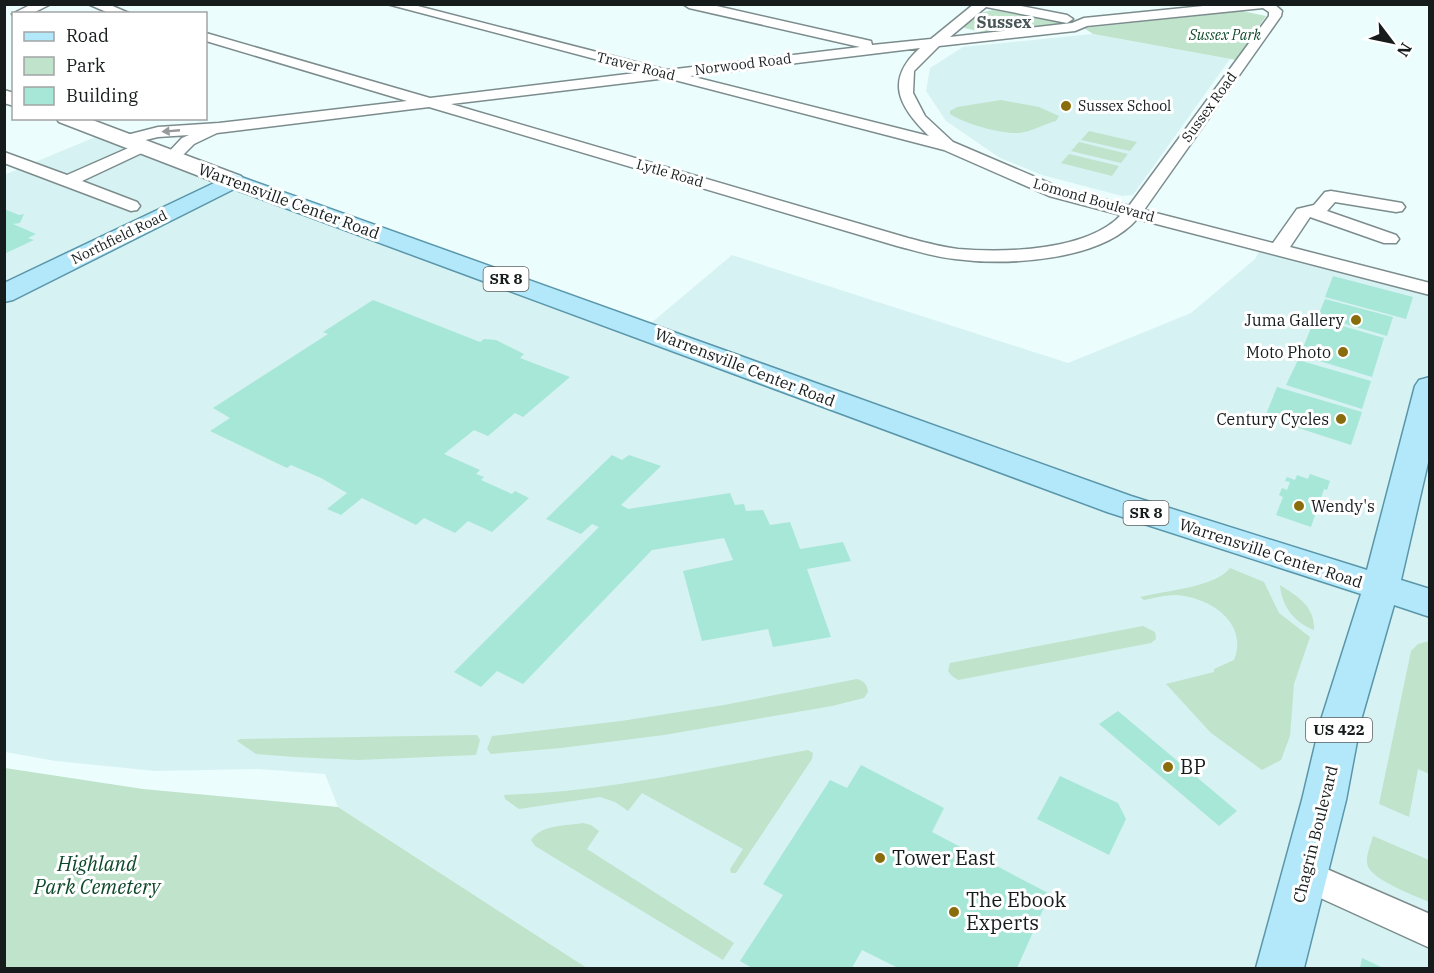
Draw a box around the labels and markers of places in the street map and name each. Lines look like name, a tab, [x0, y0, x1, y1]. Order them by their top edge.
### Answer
place label: Sussex School	[1078, 97, 1171, 115]
marker: Sussex School	[1059, 99, 1073, 113]
place label: Juma Gallery	[1244, 310, 1344, 330]
marker: Juma Gallery	[1349, 313, 1363, 327]
place label: Moto Photo	[1246, 342, 1331, 362]
marker: Moto Photo	[1336, 345, 1350, 359]
place label: Century Cycles	[1216, 409, 1329, 429]
marker: Century Cycles	[1334, 412, 1348, 426]
place label: Wendy's	[1311, 496, 1375, 516]
marker: Wendy's	[1292, 499, 1306, 513]
place label: BP	[1180, 753, 1206, 780]
marker: BP	[1161, 760, 1175, 774]
place label: Tower East	[892, 844, 995, 871]
marker: Tower East	[873, 851, 887, 865]
place label: The Ebook Experts	[966, 886, 1067, 936]
marker: The Ebook Experts	[947, 905, 961, 919]

